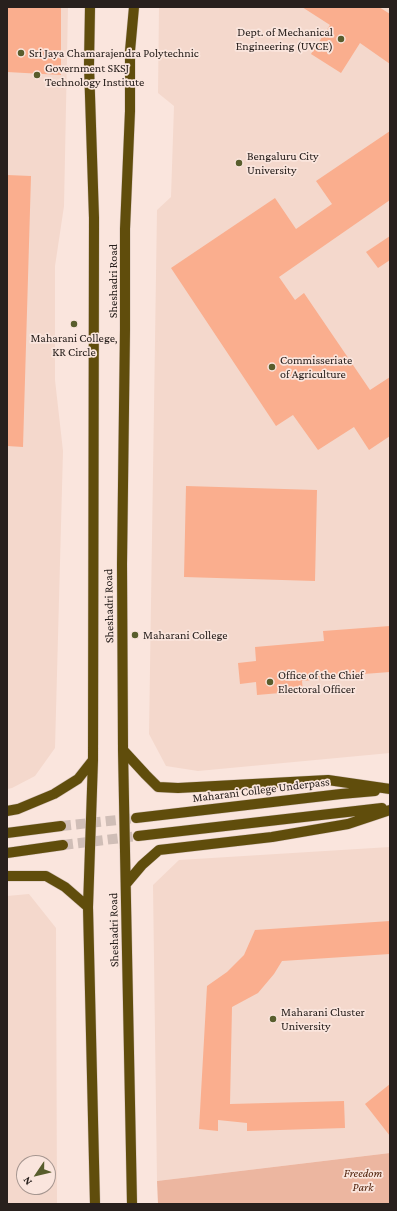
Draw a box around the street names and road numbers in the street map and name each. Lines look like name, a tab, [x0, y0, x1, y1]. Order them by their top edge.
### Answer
street label: Sheshadri Road	[106, 244, 120, 318]
street label: Sheshadri Road	[101, 569, 117, 643]
street label: Maharani College Underpass	[192, 774, 330, 806]
street label: Sheshadri Road	[106, 893, 122, 967]

